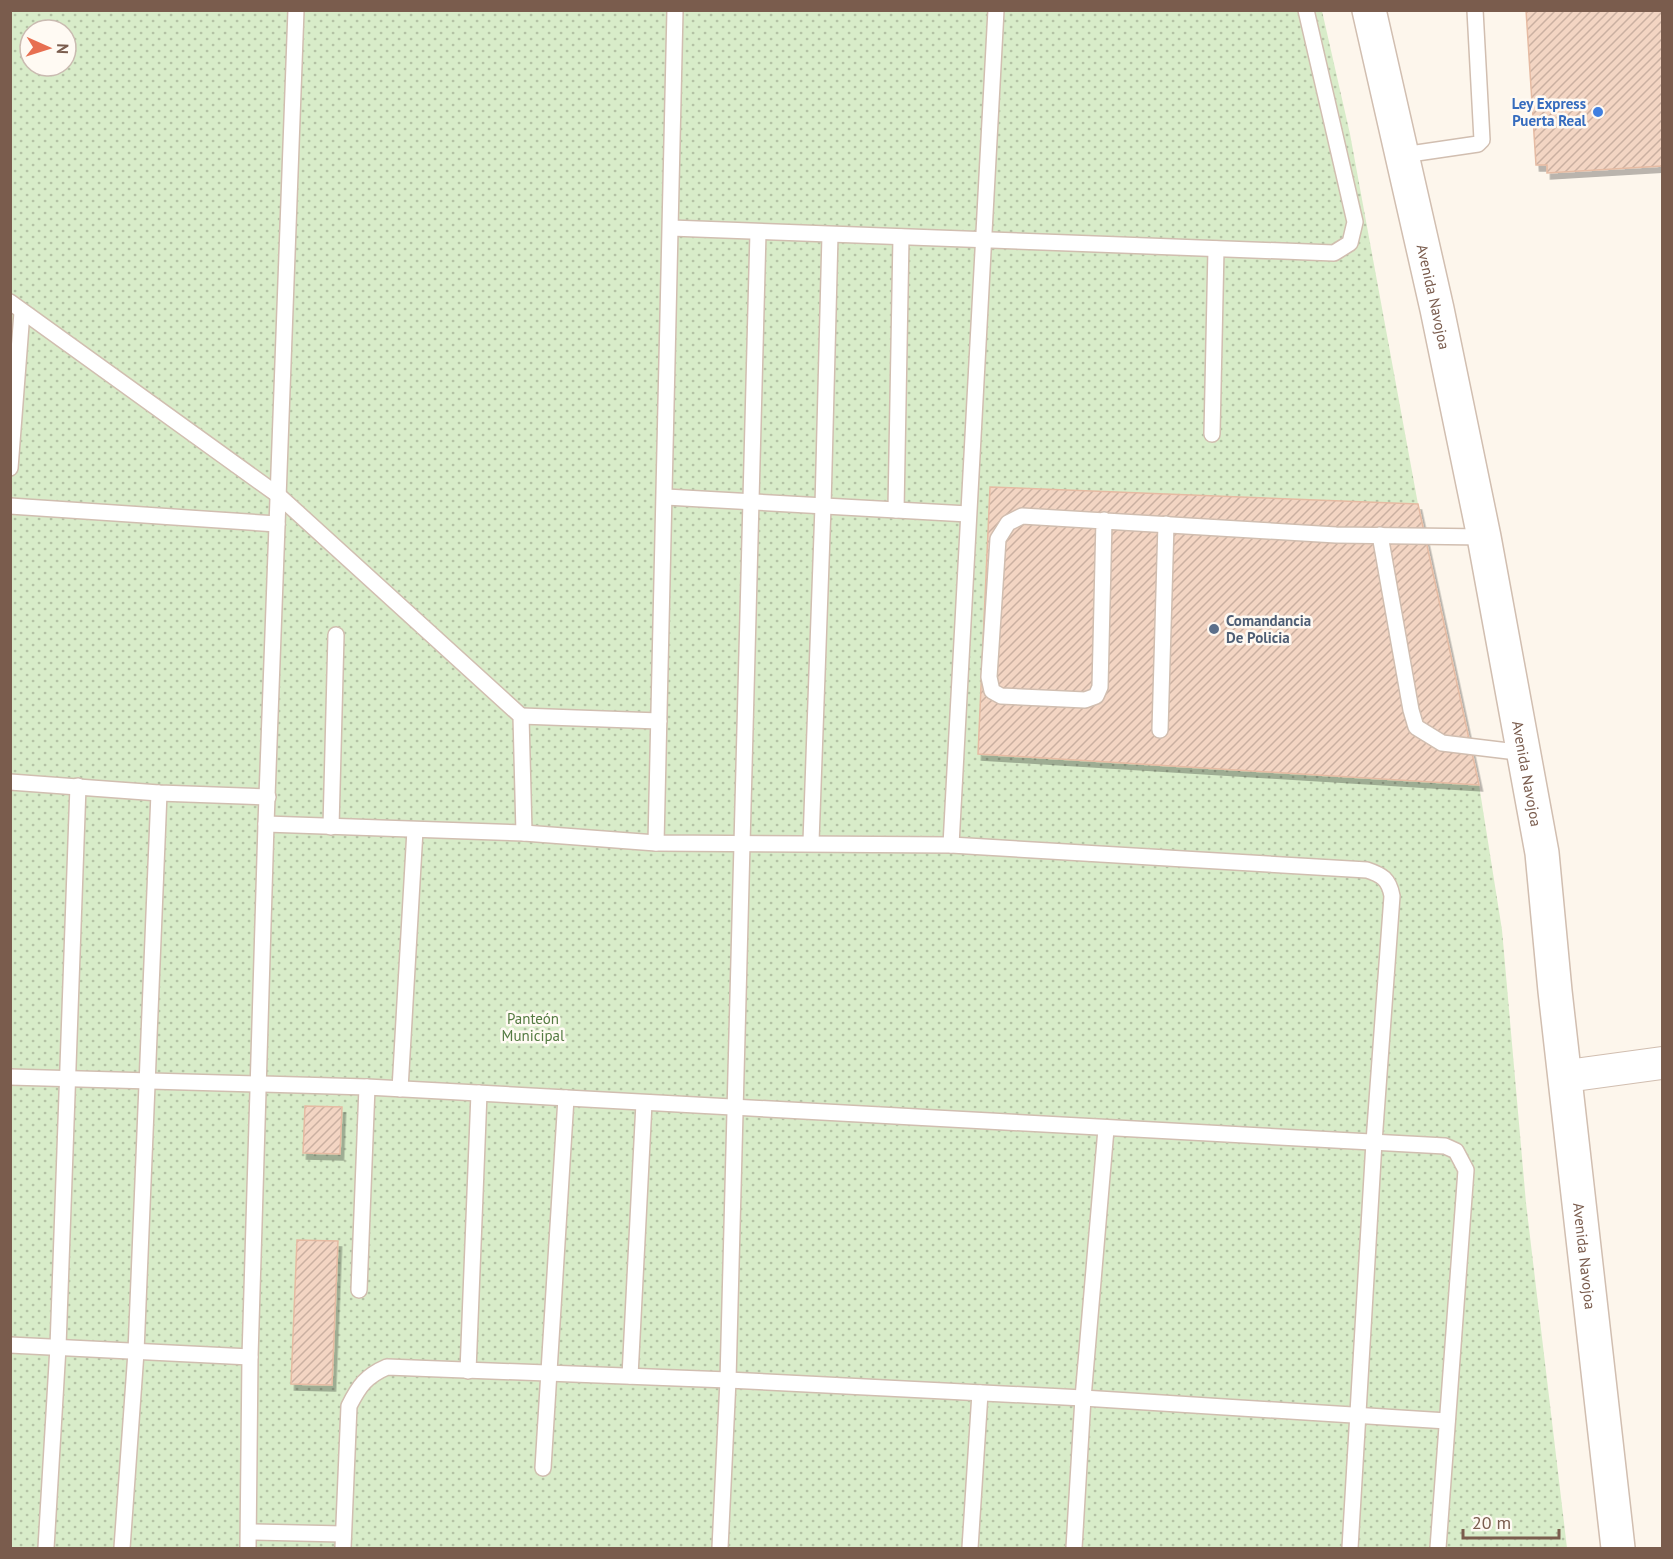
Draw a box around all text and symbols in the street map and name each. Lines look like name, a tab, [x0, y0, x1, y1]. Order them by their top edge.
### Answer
north arrow	[18, 18, 78, 78]
text: N	[53, 43, 73, 55]
place label: Ley Express Puerta Real	[1512, 94, 1587, 130]
marker: Ley Express Puerta Real	[1591, 105, 1605, 119]
street label: Avenida Navojoa	[1413, 242, 1455, 351]
place label: Comandancia De Policia	[1226, 611, 1311, 647]
marker: Comandancia De Policia	[1207, 622, 1221, 636]
street label: Avenida Navojoa	[1508, 719, 1546, 828]
park label: Panteón Municipal	[502, 1009, 565, 1045]
street label: Avenida Navojoa	[1570, 1202, 1600, 1310]
scale bar	[1463, 1502, 1559, 1540]
text: 20 m	[1472, 1511, 1511, 1534]

